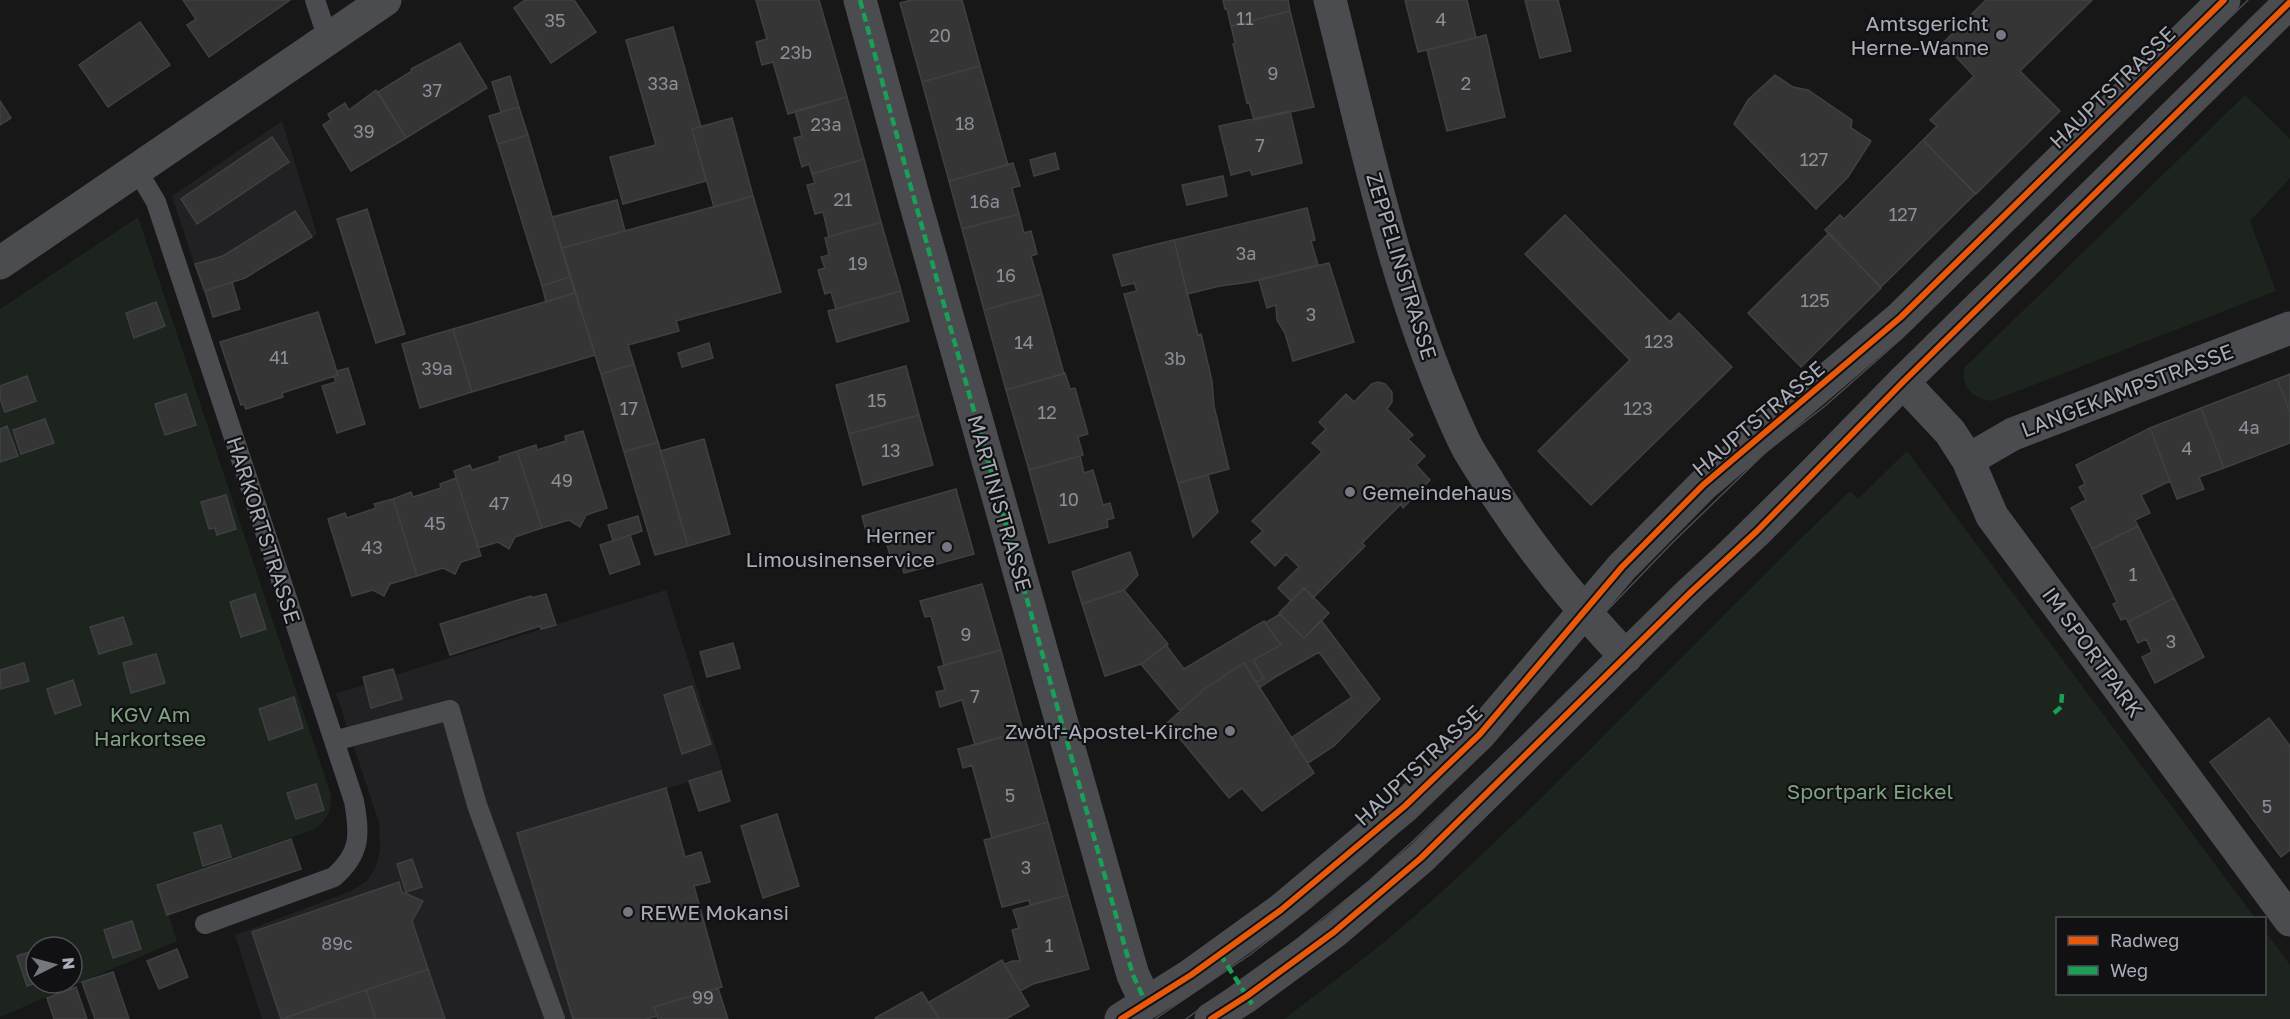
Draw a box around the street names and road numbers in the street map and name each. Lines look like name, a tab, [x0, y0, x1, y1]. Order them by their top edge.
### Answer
street label: HAUPTSTRASSE	[2044, 20, 2180, 154]
street label: ZEPPELINSTRASSE	[1361, 169, 1443, 363]
street label: LANGEKAMPSTRASSE	[2017, 338, 2237, 442]
street label: HAUPTSTRASSE	[1686, 355, 1830, 481]
street label: MARTINISTRASSE	[962, 412, 1038, 594]
street label: HARKORTSTRASSE	[222, 433, 306, 627]
street label: IM SPORTPARK	[2037, 582, 2149, 722]
street label: HAUPTSTRASSE	[1349, 699, 1487, 831]

